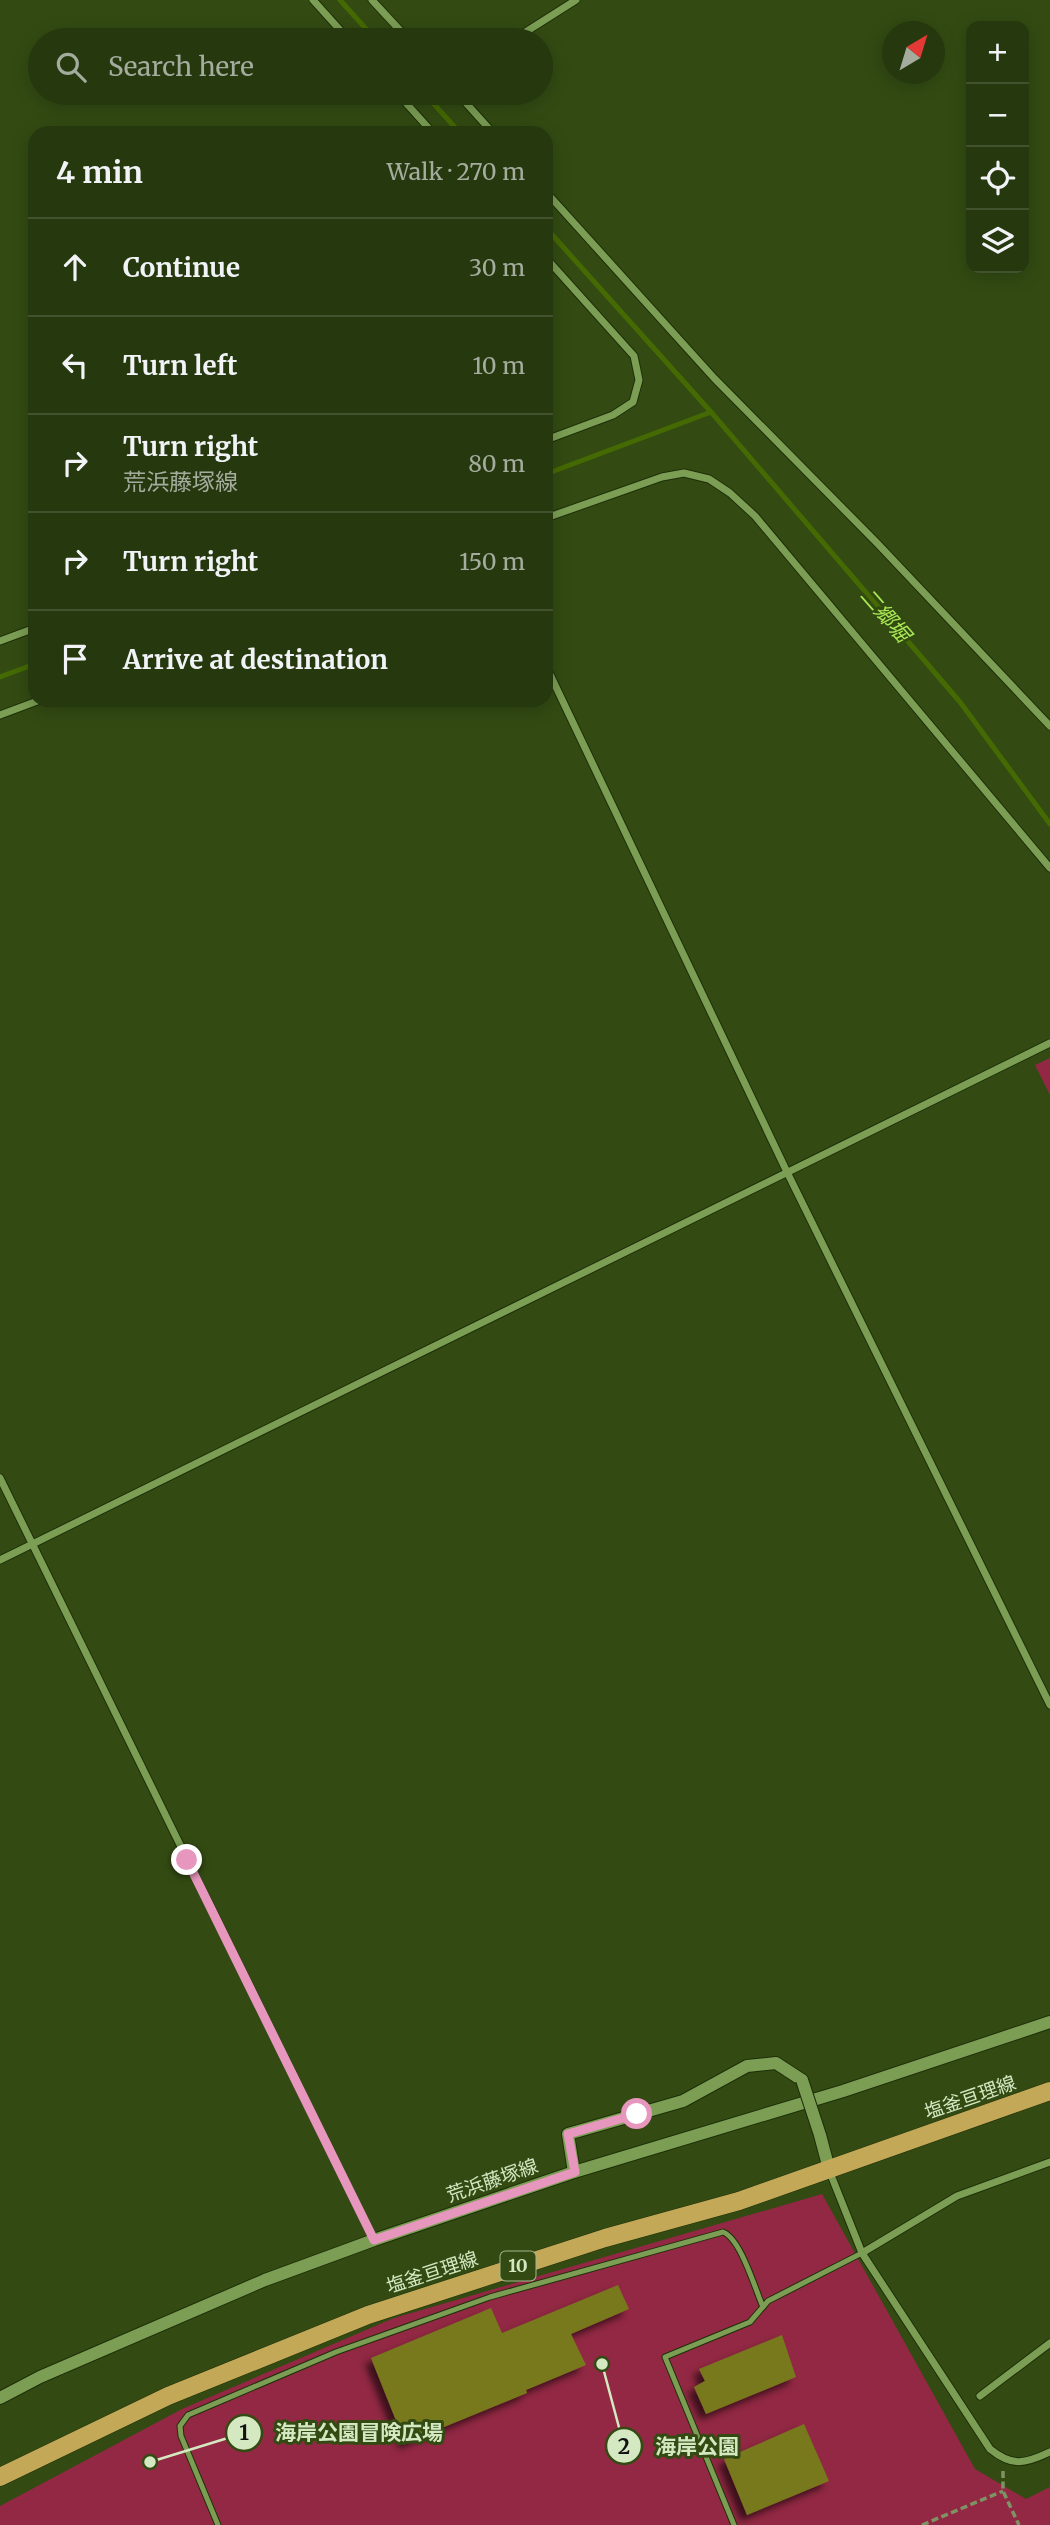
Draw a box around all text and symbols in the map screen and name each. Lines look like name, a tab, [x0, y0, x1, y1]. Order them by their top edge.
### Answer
north arrow	[882, 21, 945, 84]
map controls	[966, 21, 1029, 273]
button: +	[966, 21, 1029, 84]
search box	[28, 28, 553, 105]
icon: search	[52, 48, 90, 86]
text: Search here	[108, 50, 254, 83]
button: −	[966, 84, 1029, 147]
button: locate	[966, 147, 1029, 210]
text: 4 min	[56, 153, 143, 191]
text: Walk · 270 m	[387, 157, 525, 186]
button: layers	[966, 210, 1029, 273]
icon: ahead	[56, 248, 94, 286]
text: Continue	[123, 251, 240, 284]
text: 30 m	[469, 253, 525, 282]
icon: left	[56, 346, 94, 384]
text: Turn left	[123, 349, 237, 382]
text: 10 m	[472, 351, 525, 380]
text: Turn right	[123, 430, 258, 463]
icon: right	[56, 444, 94, 482]
text: 80 m	[468, 449, 525, 478]
text: 荒浜藤塚線	[123, 467, 238, 496]
icon: right	[56, 542, 94, 580]
text: Turn right	[123, 545, 258, 578]
text: 150 m	[459, 547, 525, 576]
water label: 二郷堀	[855, 582, 918, 650]
icon: arrive	[56, 640, 94, 678]
text: Arrive at destination	[123, 643, 388, 676]
route end	[171, 1844, 202, 1875]
street label: 塩釜亘理線	[921, 2070, 1019, 2124]
route start	[621, 2098, 652, 2129]
street label: 荒浜藤塚線	[443, 2153, 541, 2207]
street label: 塩釜亘理線	[383, 2246, 481, 2298]
road number: 10	[500, 2252, 536, 2280]
callout: 海岸公園冒険広場	[226, 2412, 457, 2454]
text: 1	[239, 2419, 249, 2446]
text: 海岸公園冒険広場	[275, 2419, 443, 2446]
callout: 海岸公園	[606, 2425, 753, 2467]
text: 2	[618, 2433, 630, 2460]
text: 海岸公園	[655, 2433, 739, 2460]

